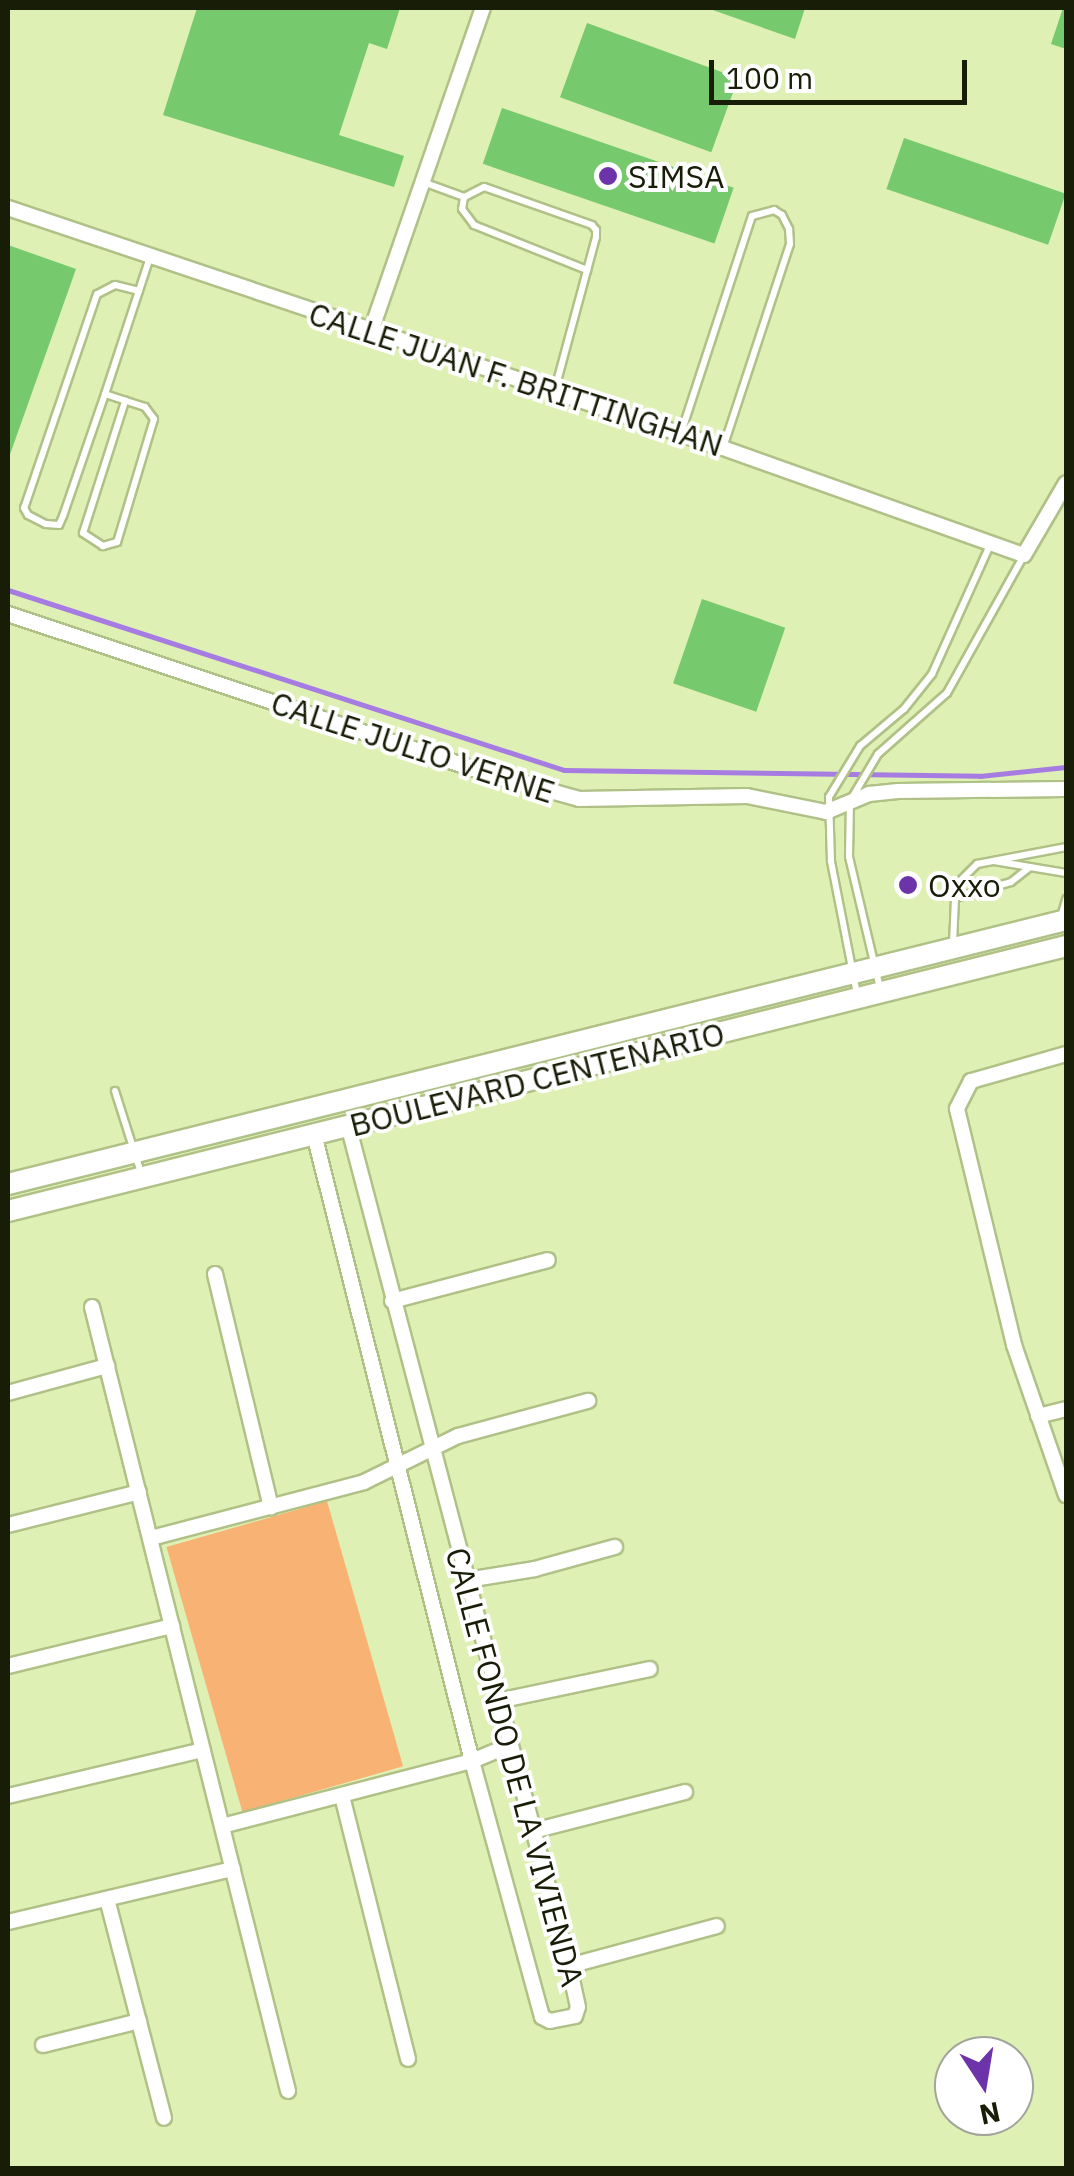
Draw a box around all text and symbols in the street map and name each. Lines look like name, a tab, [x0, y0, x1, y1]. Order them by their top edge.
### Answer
scale bar	[714, 40, 972, 102]
text: 100 m	[726, 58, 813, 97]
place label: SIMSA	[628, 157, 724, 195]
marker: SIMSA	[597, 165, 619, 187]
street label: CALLE JUAN F. BRITTINGHAN	[304, 294, 728, 464]
street label: CALLE JULIO VERNE	[266, 683, 560, 811]
place label: Oxxo	[928, 866, 1001, 904]
marker: Oxxo	[897, 874, 919, 896]
street label: BOULEVARD CENTENARIO	[346, 1014, 728, 1144]
street label: CALLE FONDO DE LA VIVIENDA	[438, 1543, 592, 1991]
north arrow	[934, 2036, 1034, 2136]
text: N	[976, 2094, 1004, 2134]

